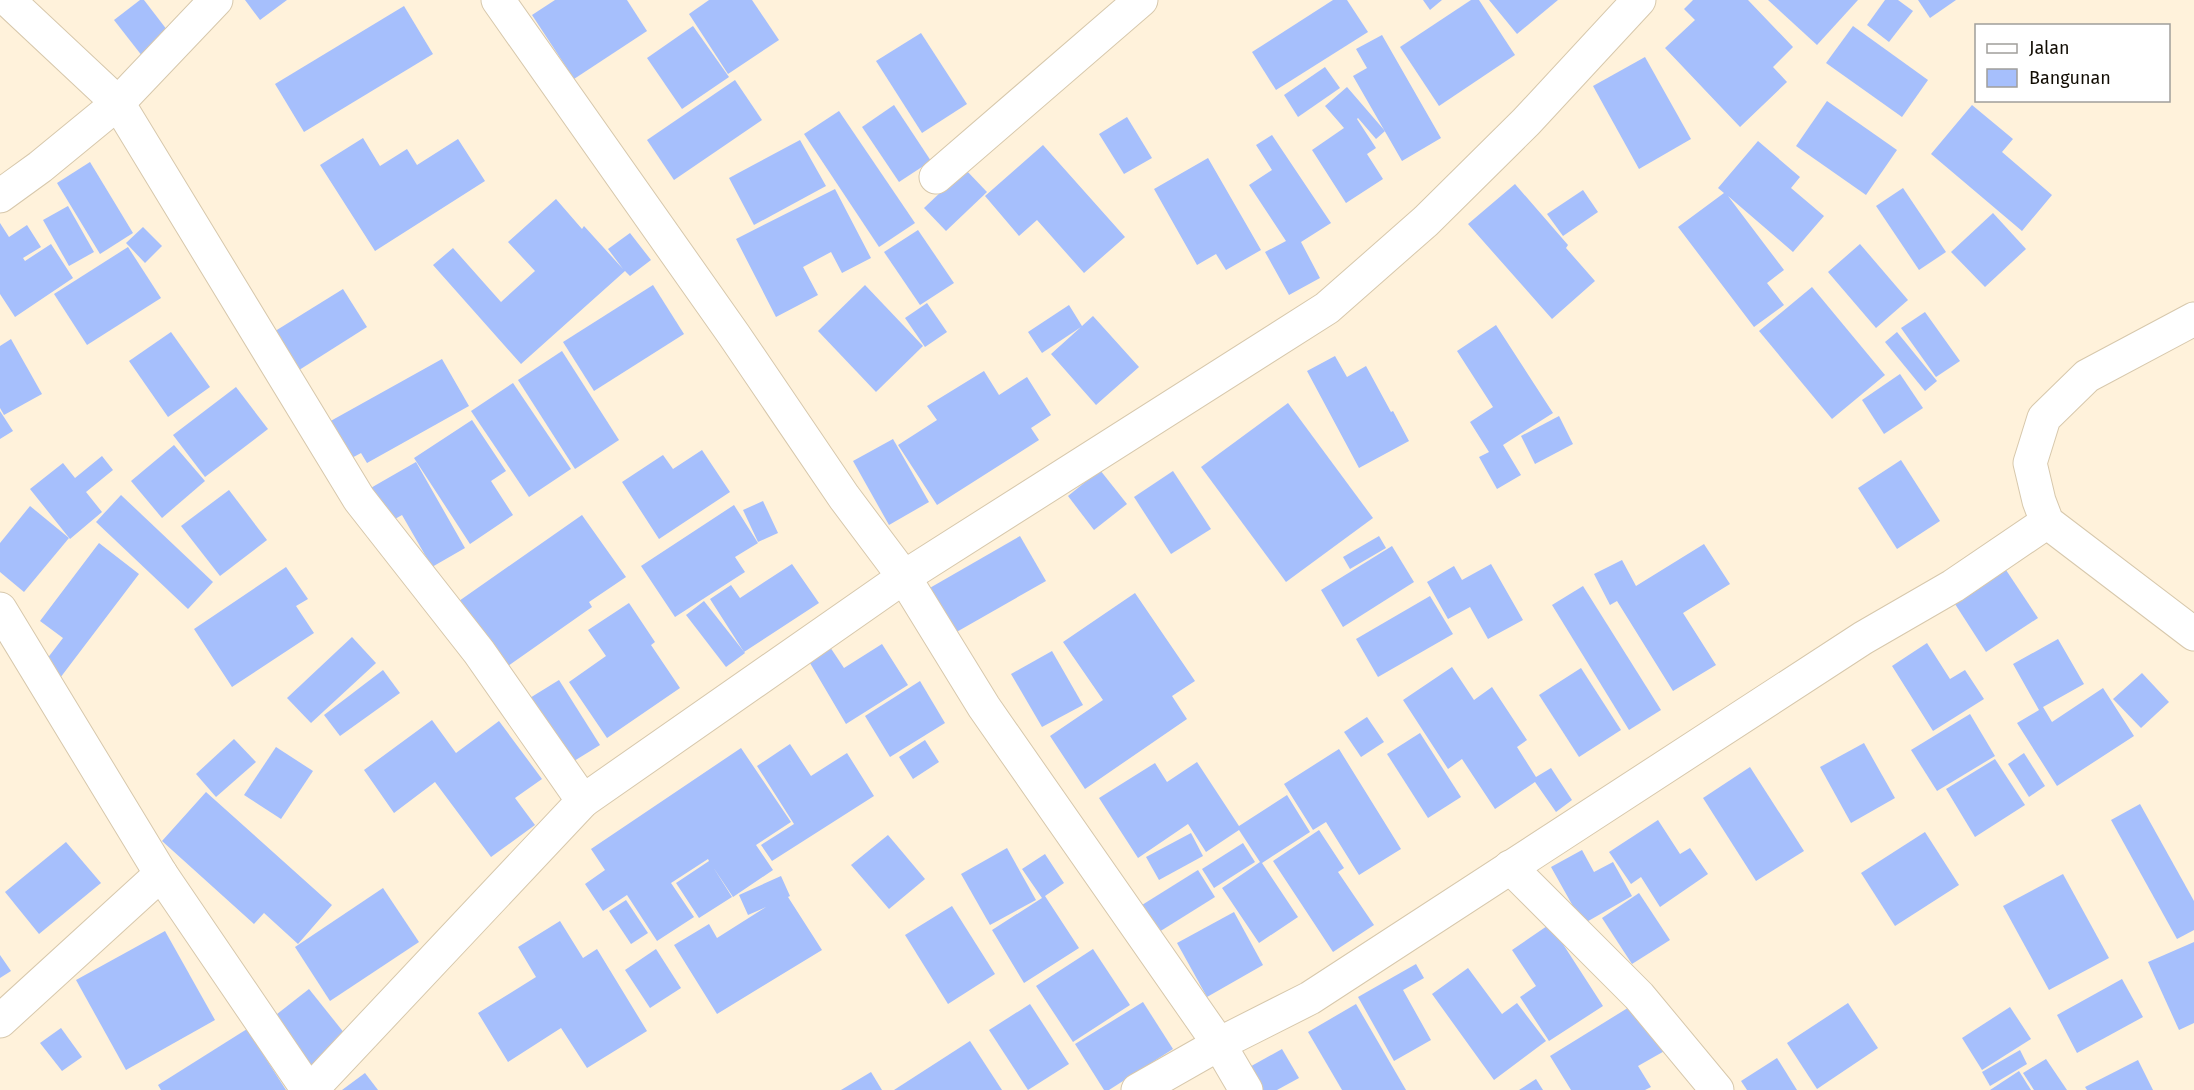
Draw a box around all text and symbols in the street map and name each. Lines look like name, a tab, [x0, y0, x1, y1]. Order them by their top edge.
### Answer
legend	[1975, 24, 2170, 102]
text: Jalan	[2029, 37, 2070, 59]
text: Bangunan	[2029, 67, 2111, 89]

